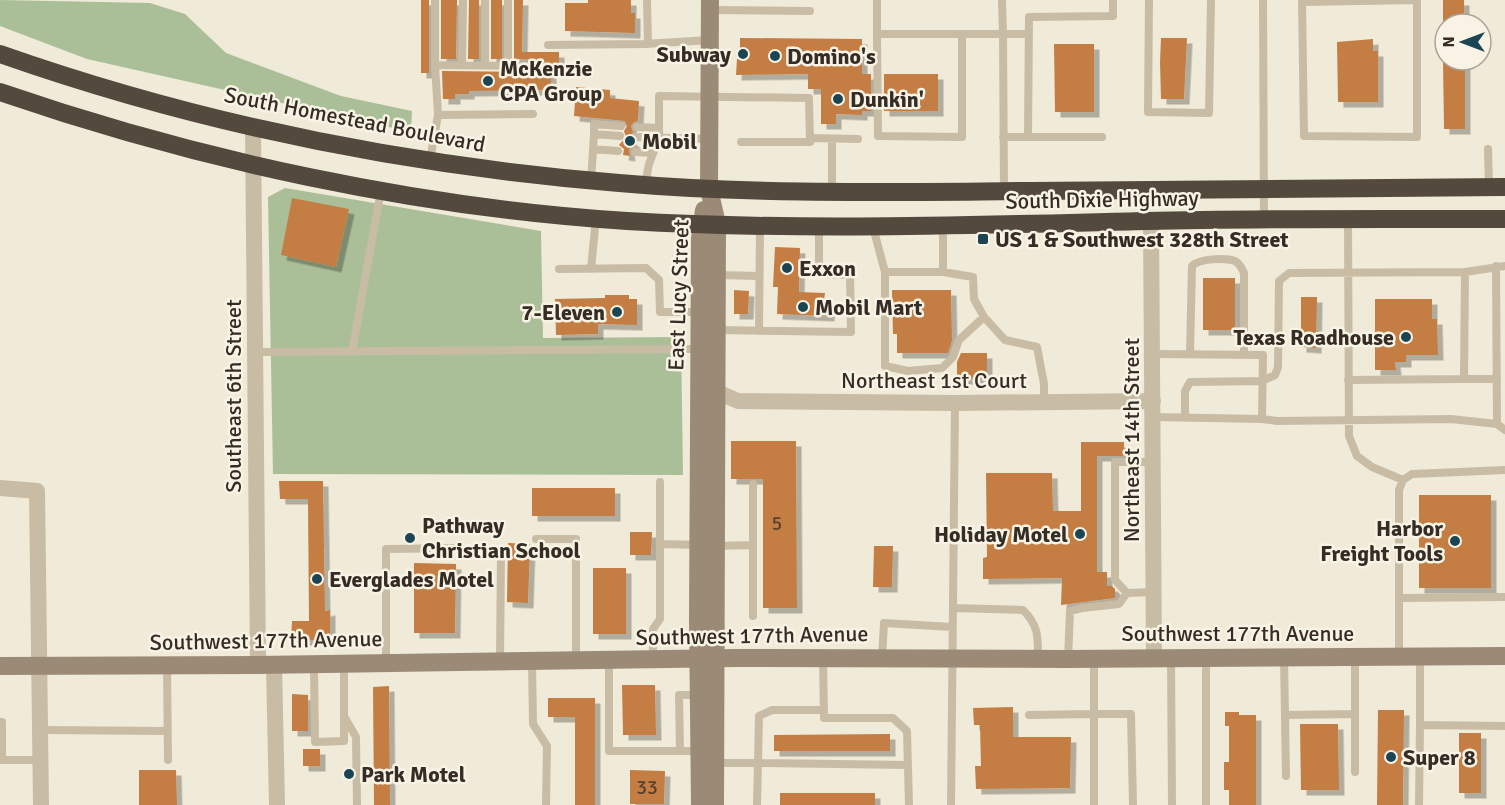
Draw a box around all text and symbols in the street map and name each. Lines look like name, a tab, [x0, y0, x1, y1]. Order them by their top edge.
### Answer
north arrow	[1433, 12, 1493, 72]
text: N	[1439, 36, 1459, 48]
place label: Subway	[656, 41, 731, 68]
place label: Domino's	[787, 43, 876, 70]
marker: Subway	[736, 47, 750, 61]
marker: Domino's	[768, 49, 782, 63]
place label: McKenzie CPA Group	[500, 55, 602, 107]
marker: McKenzie CPA Group	[481, 74, 495, 88]
street label: South Homestead Boulevard	[222, 81, 488, 158]
place label: Dunkin'	[850, 86, 924, 113]
marker: Dunkin'	[831, 92, 845, 106]
place label: Mobil	[642, 128, 697, 155]
marker: Mobil	[623, 134, 637, 148]
street label: South Dixie Highway	[1005, 184, 1200, 215]
street label: East Lucy Street	[662, 219, 695, 371]
place label: US 1 & Southwest 328th Street	[995, 226, 1289, 253]
marker: US 1 & Southwest 328th Street	[976, 232, 990, 246]
place label: Exxon	[799, 255, 856, 282]
marker: Exxon	[780, 261, 794, 275]
place label: Mobil Mart	[815, 294, 922, 321]
street label: Southeast 6th Street	[220, 299, 247, 493]
place label: 7-Eleven	[522, 299, 605, 326]
marker: Mobil Mart	[796, 300, 810, 314]
marker: 7-Eleven	[610, 305, 624, 319]
place label: Texas Roadhouse	[1233, 324, 1394, 351]
marker: Texas Roadhouse	[1399, 330, 1413, 344]
street label: Northeast 14th Street	[1118, 337, 1145, 542]
street label: Northeast 1st Court	[841, 367, 1027, 394]
house number: 5	[772, 511, 782, 536]
place label: Pathway Christian School	[422, 512, 580, 564]
place label: Harbor Freight Tools	[1320, 515, 1443, 567]
place label: Holiday Motel	[934, 521, 1068, 548]
marker: Holiday Motel	[1073, 527, 1087, 541]
marker: Pathway Christian School	[403, 531, 417, 545]
marker: Harbor Freight Tools	[1448, 534, 1462, 548]
place label: Everglades Motel	[329, 566, 494, 593]
marker: Everglades Motel	[310, 572, 324, 586]
street label: Southwest 177th Avenue	[635, 620, 869, 651]
street label: Southwest 177th Avenue	[1122, 620, 1354, 647]
street label: Southwest 177th Avenue	[149, 625, 383, 656]
place label: Super 8	[1403, 744, 1476, 771]
marker: Super 8	[1384, 750, 1398, 764]
place label: Park Motel	[361, 761, 466, 788]
marker: Park Motel	[342, 767, 356, 781]
house number: 33	[636, 775, 658, 800]

